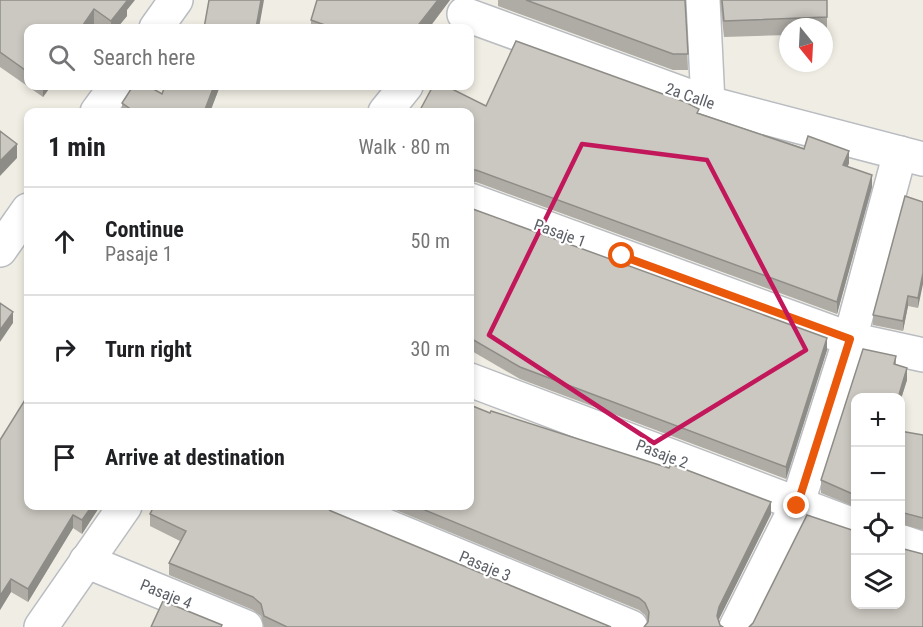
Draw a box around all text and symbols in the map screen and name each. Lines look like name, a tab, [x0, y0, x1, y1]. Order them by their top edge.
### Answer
north arrow	[779, 18, 833, 72]
search box	[24, 24, 474, 90]
icon: search	[45, 41, 78, 74]
text: Search here	[93, 45, 195, 70]
street label: 2a Calle	[663, 79, 717, 113]
text: 1 min	[48, 132, 106, 162]
text: Walk · 80 m	[358, 135, 450, 159]
street label: Pasaje 1	[531, 215, 589, 251]
text: Continue	[105, 217, 184, 242]
icon: ahead	[48, 225, 81, 258]
text: 50 m	[411, 229, 450, 253]
text: Pasaje 1	[105, 242, 173, 266]
route start	[608, 242, 634, 268]
icon: right	[48, 333, 81, 366]
text: Turn right	[105, 337, 192, 362]
text: 30 m	[411, 337, 450, 361]
map controls	[851, 393, 905, 609]
button: +	[851, 393, 905, 447]
street label: Pasaje 2	[633, 435, 691, 473]
icon: arrive	[48, 441, 81, 474]
text: Arrive at destination	[105, 445, 285, 470]
button: −	[851, 447, 905, 501]
route end	[783, 492, 809, 518]
button: locate	[851, 501, 905, 555]
street label: Pasaje 3	[456, 547, 514, 585]
button: layers	[851, 555, 905, 609]
street label: Pasaje 4	[137, 575, 195, 613]

